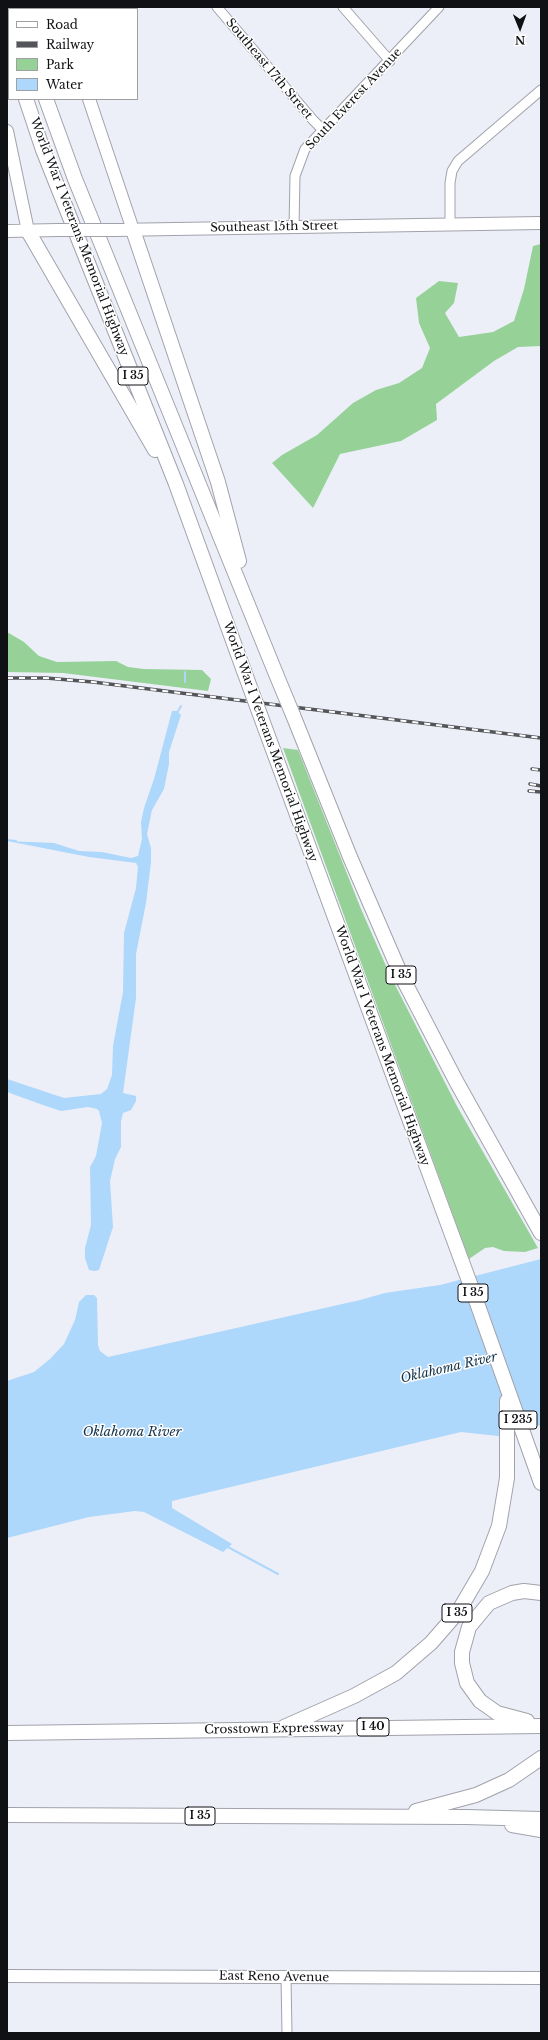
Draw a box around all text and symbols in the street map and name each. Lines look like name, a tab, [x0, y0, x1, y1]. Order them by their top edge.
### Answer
legend	[8, 8, 138, 100]
north arrow	[500, 8, 540, 48]
street label: Southeast 17th Street	[223, 16, 315, 122]
text: Road	[46, 17, 78, 32]
text: N	[515, 33, 526, 47]
text: Railway	[46, 37, 94, 52]
street label: South Everest Avenue	[303, 45, 405, 153]
text: Park	[46, 57, 74, 72]
text: Water	[46, 77, 83, 92]
street label: World War I Veterans Memorial Highway	[27, 116, 131, 358]
street label: Southeast 15th Street	[210, 219, 338, 235]
road number: I 35	[118, 367, 148, 385]
street label: World War I Veterans Memorial Highway	[220, 620, 320, 864]
street label: World War I Veterans Memorial Highway	[332, 924, 432, 1168]
road number: I 35	[386, 966, 416, 984]
road number: I 35	[458, 1284, 488, 1302]
water label: Oklahoma River	[399, 1349, 499, 1387]
road number: I 235	[499, 1411, 537, 1429]
water label: Oklahoma River	[83, 1424, 181, 1440]
road number: I 35	[442, 1604, 472, 1622]
road number: I 40	[357, 1718, 389, 1736]
street label: Crosstown Expressway	[204, 1721, 344, 1737]
road number: I 35	[185, 1807, 215, 1825]
street label: East Reno Avenue	[219, 1969, 329, 1985]

